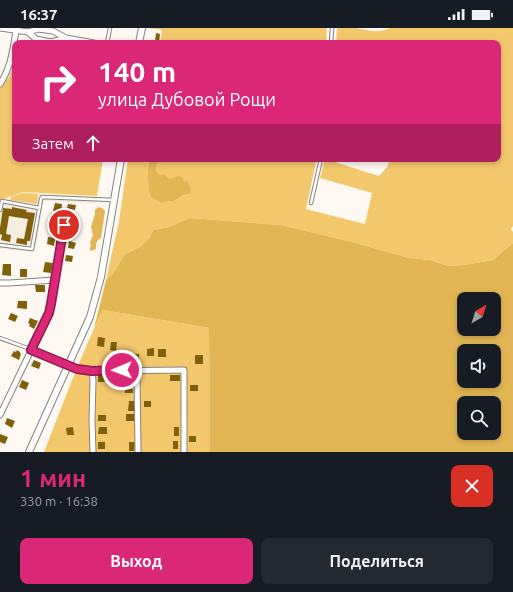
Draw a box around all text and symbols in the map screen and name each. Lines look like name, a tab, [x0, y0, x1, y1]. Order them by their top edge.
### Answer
text: 16:37	[20, 6, 58, 23]
icon: right	[32, 56, 84, 108]
text: 140 m	[98, 56, 176, 87]
text: улица Дубовой Рощи	[98, 89, 276, 109]
icon: ahead	[82, 132, 104, 154]
text: Затем	[32, 135, 74, 152]
pin	[47, 208, 81, 242]
icon: arrive	[53, 214, 75, 236]
north arrow	[457, 292, 501, 336]
map controls	[457, 292, 501, 440]
button: sound	[457, 344, 501, 388]
position arrow	[101, 349, 143, 391]
button: search	[457, 396, 501, 440]
text: 1 мин	[20, 465, 86, 492]
button: close	[451, 465, 493, 507]
text: 330 m · 16:38	[20, 494, 98, 508]
button: Выход	[20, 538, 253, 584]
button: Поделиться	[261, 538, 493, 584]

